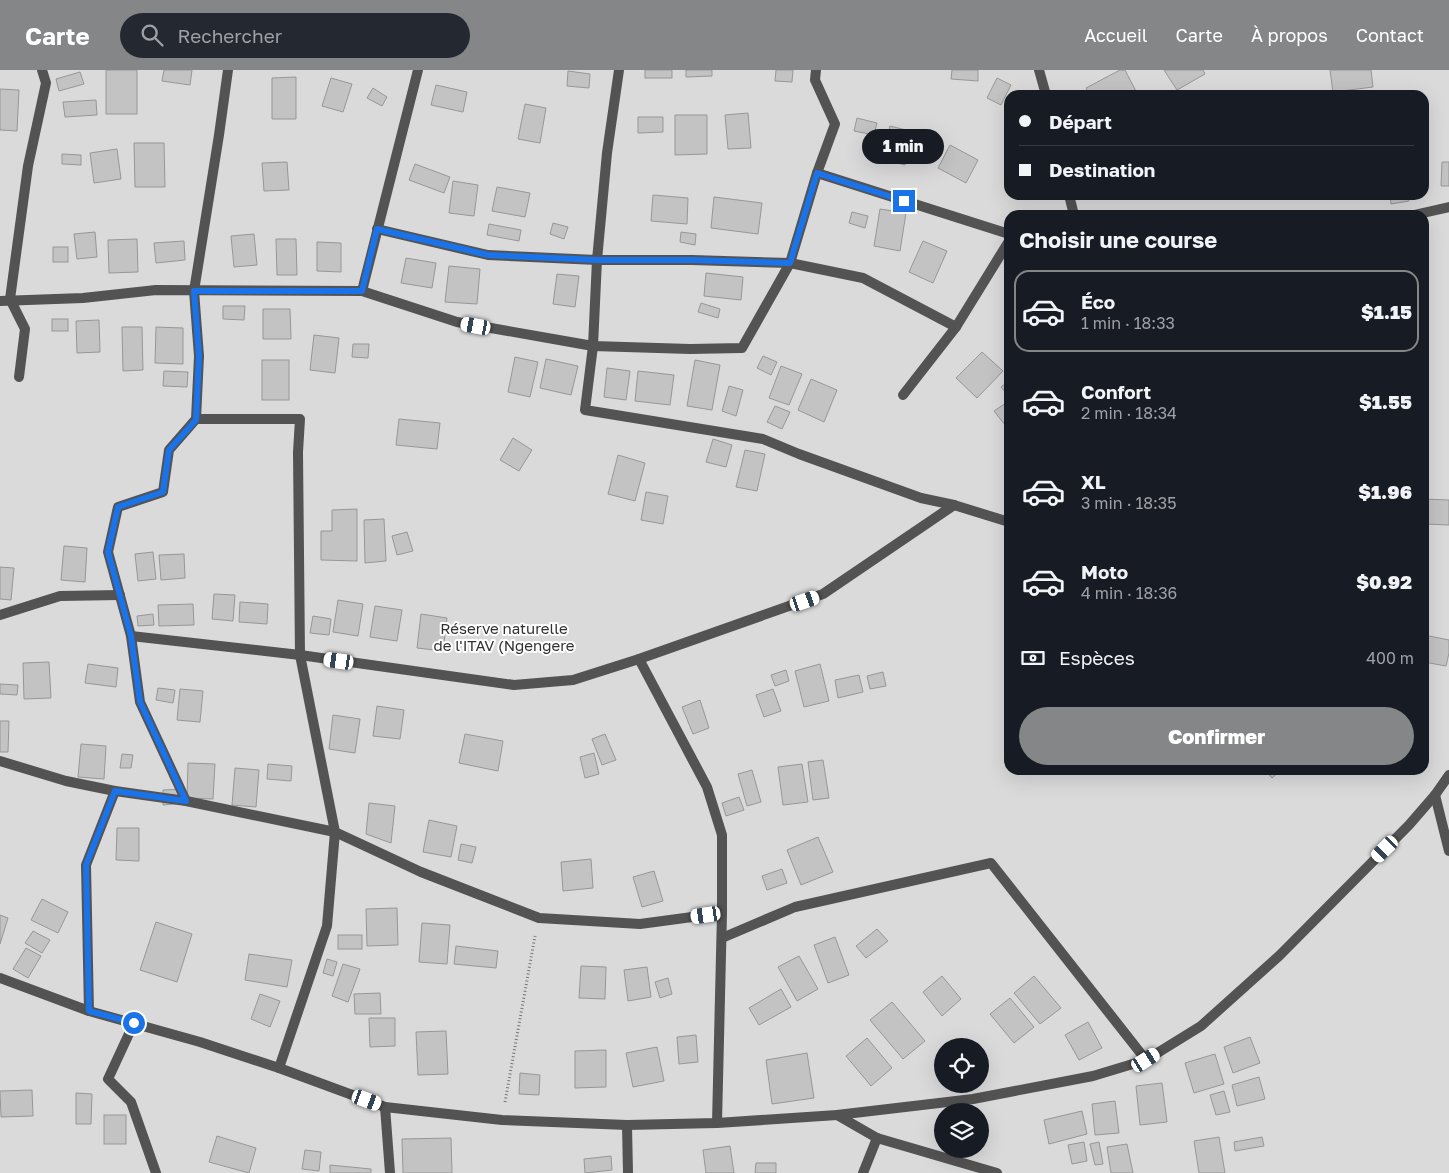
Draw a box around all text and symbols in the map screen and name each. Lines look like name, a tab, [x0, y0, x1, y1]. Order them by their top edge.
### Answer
search box	[120, 13, 470, 58]
text: Carte	[25, 21, 90, 50]
icon: search	[138, 21, 166, 49]
text: Rechercher	[178, 24, 282, 47]
text: Accueil	[1084, 24, 1148, 46]
text: Carte	[1176, 24, 1223, 46]
text: À propos	[1251, 24, 1328, 46]
text: Contact	[1356, 24, 1424, 46]
text: Départ	[1049, 110, 1112, 133]
callout: 1 min	[863, 128, 945, 164]
text: 1 min	[883, 136, 923, 156]
text: Destination	[1049, 158, 1155, 181]
route end	[893, 190, 915, 212]
text: Choisir une course	[1019, 226, 1217, 253]
icon: car	[1021, 289, 1066, 334]
text: Éco	[1081, 290, 1115, 313]
text: $1.15	[1361, 300, 1412, 323]
text: 1 min · 18:33	[1081, 313, 1175, 333]
car	[459, 316, 492, 336]
icon: car	[1021, 379, 1066, 424]
text: Confort	[1081, 380, 1151, 403]
text: $1.55	[1359, 390, 1412, 413]
text: 2 min · 18:34	[1081, 403, 1177, 423]
icon: car	[1021, 469, 1066, 514]
text: XL	[1081, 470, 1106, 493]
text: $1.96	[1358, 480, 1412, 503]
text: 3 min · 18:35	[1081, 493, 1176, 513]
icon: car	[1021, 559, 1066, 604]
text: Moto	[1081, 560, 1128, 583]
text: $0.92	[1356, 570, 1412, 593]
text: 4 min · 18:36	[1081, 583, 1177, 603]
car	[788, 589, 821, 613]
park label: Réserve naturelle de l'ITAV (Ngengere	[433, 619, 575, 654]
icon: cash	[1019, 644, 1047, 672]
text: Espèces	[1059, 646, 1135, 669]
text: 400 m	[1366, 648, 1414, 668]
car	[323, 651, 354, 671]
button: Confirmer	[1019, 707, 1414, 765]
car	[1369, 833, 1400, 865]
car	[690, 905, 721, 925]
route start	[123, 1012, 145, 1034]
map controls	[934, 1038, 989, 1158]
button: locate	[934, 1038, 989, 1093]
car	[1129, 1046, 1162, 1074]
car	[350, 1088, 383, 1112]
button: layers	[934, 1103, 989, 1158]

